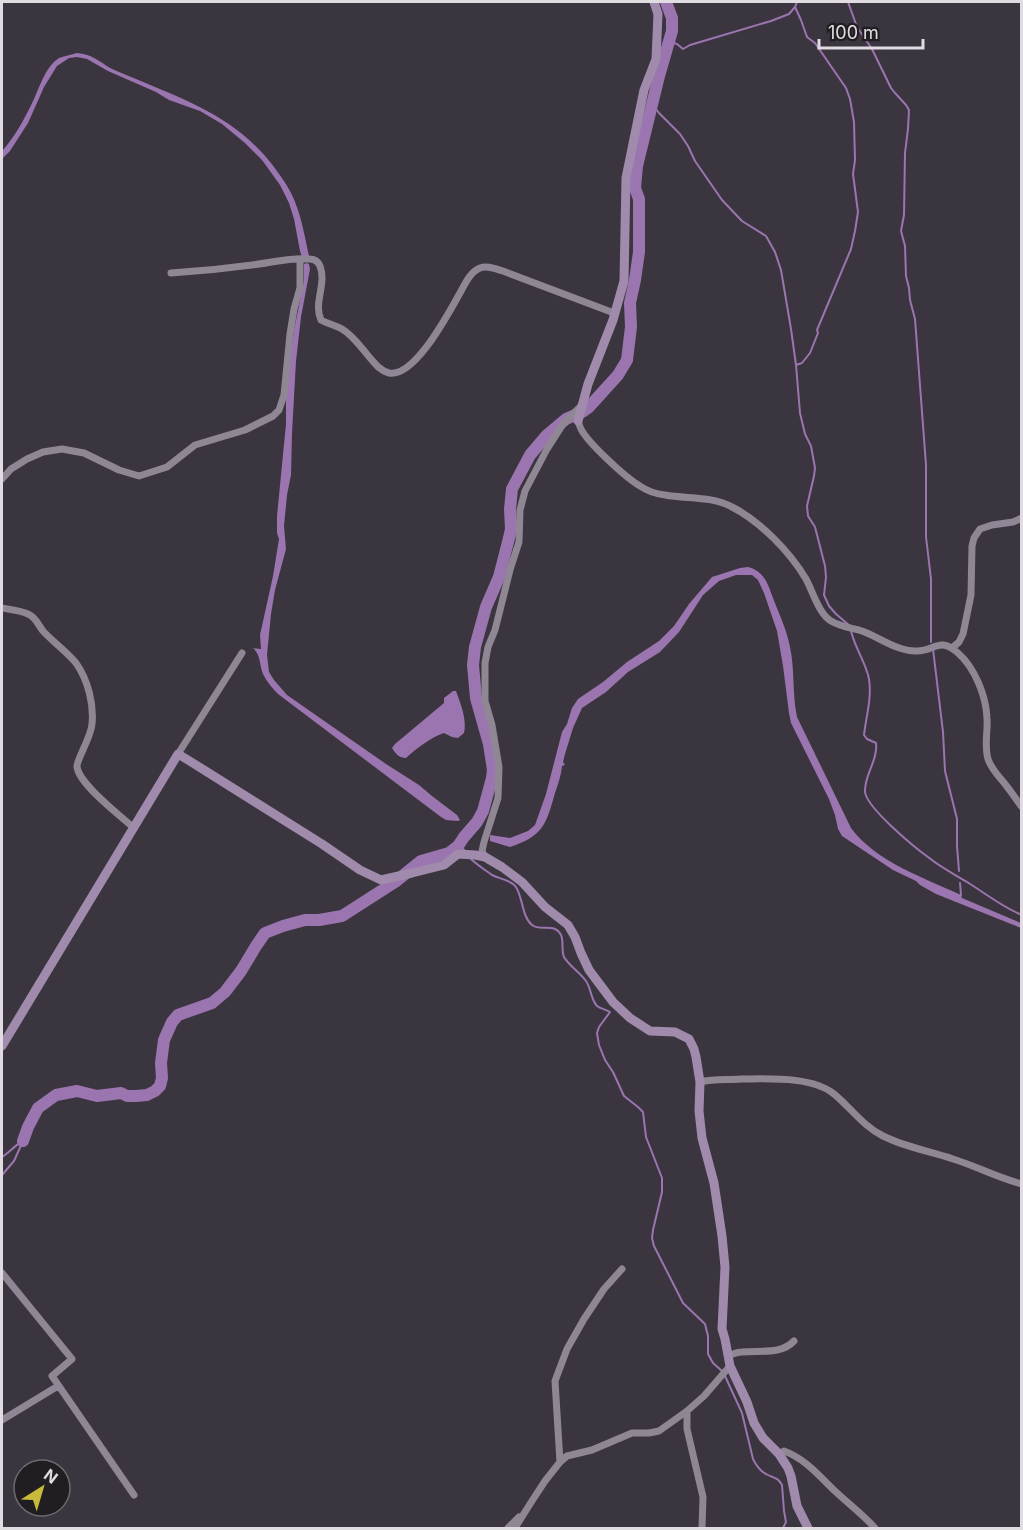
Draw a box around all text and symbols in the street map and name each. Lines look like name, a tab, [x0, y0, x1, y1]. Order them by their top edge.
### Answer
scale bar	[819, 12, 922, 50]
text: 100 m	[828, 22, 879, 43]
north arrow	[12, 1458, 72, 1518]
text: N	[40, 1464, 62, 1488]

